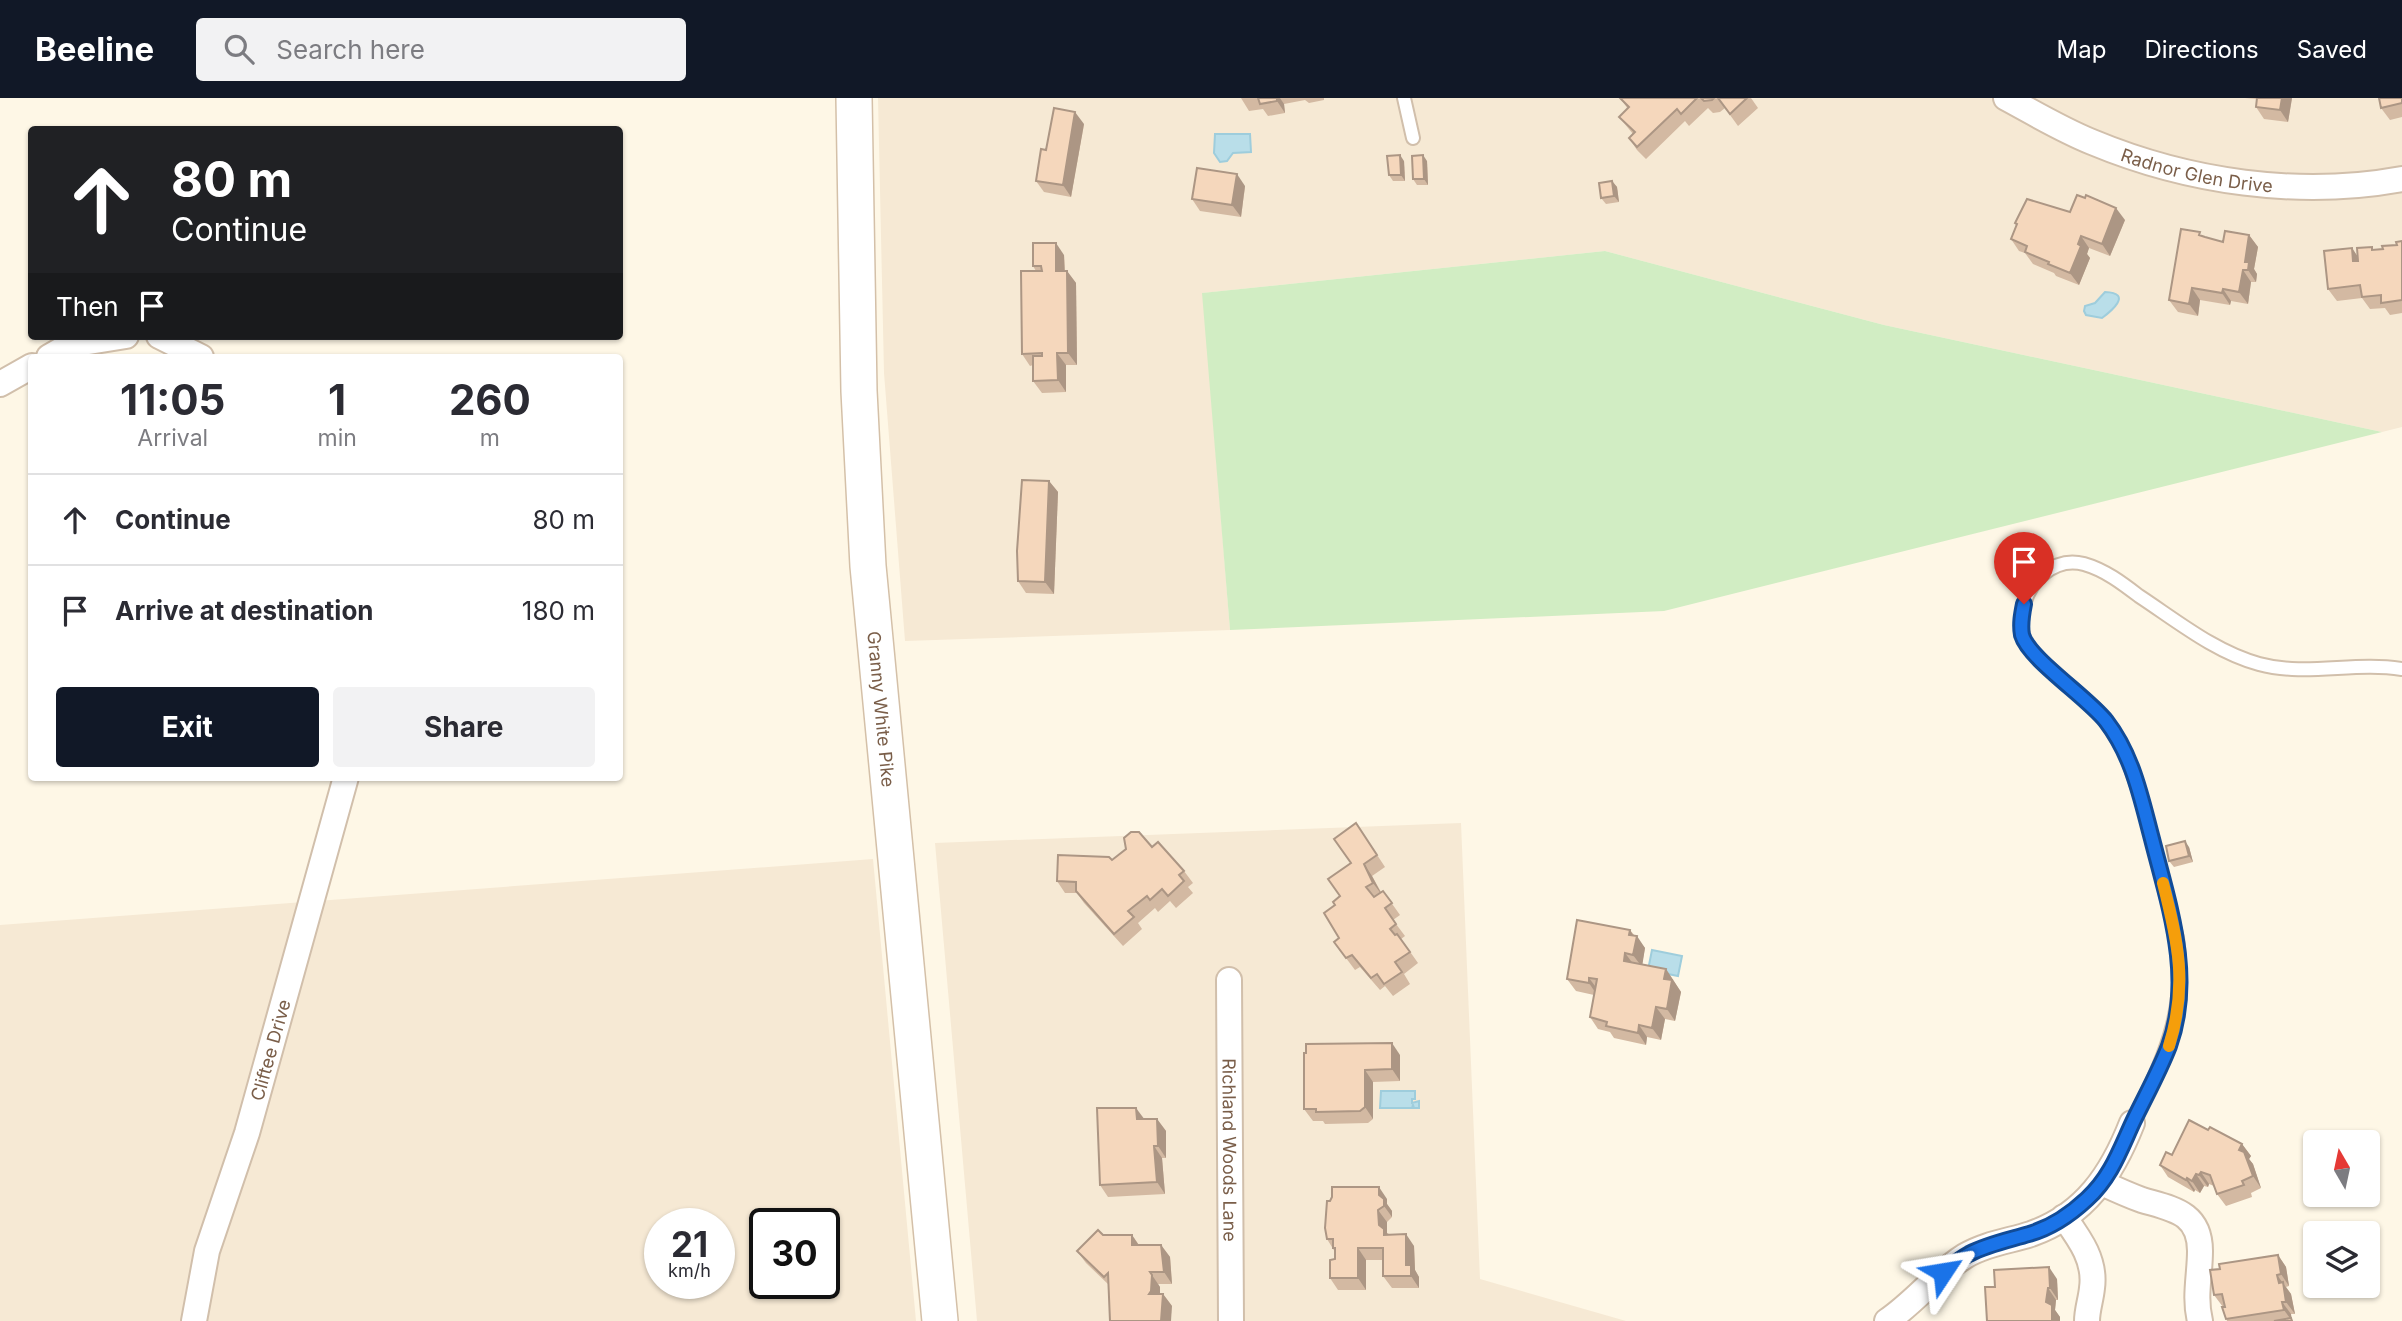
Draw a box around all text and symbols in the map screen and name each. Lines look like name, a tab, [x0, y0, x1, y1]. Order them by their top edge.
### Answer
search box	[196, 18, 686, 81]
text: Beeline	[35, 29, 154, 69]
icon: search	[220, 30, 258, 68]
text: Search here	[276, 34, 425, 65]
text: Map	[2057, 35, 2106, 64]
text: Directions	[2144, 35, 2259, 64]
text: Saved	[2297, 35, 2367, 64]
street label: Radnor Glen Drive	[2118, 144, 2274, 196]
text: 80 m	[171, 150, 292, 209]
icon: ahead	[56, 154, 147, 245]
text: Continue	[171, 210, 307, 249]
icon: arrive	[133, 287, 171, 325]
text: Then	[56, 291, 119, 322]
text: 11:05	[120, 374, 225, 425]
text: 1	[328, 374, 346, 425]
text: 260	[449, 374, 531, 425]
text: Arrival	[137, 424, 208, 452]
text: min	[318, 424, 357, 452]
text: m	[480, 424, 500, 452]
icon: ahead	[56, 501, 94, 539]
text: Continue	[115, 504, 231, 535]
text: 80 m	[532, 504, 595, 535]
pin	[1994, 532, 2054, 604]
icon: arrive	[2005, 543, 2043, 581]
icon: arrive	[56, 592, 94, 630]
text: Arrive at destination	[115, 595, 374, 626]
text: 180 m	[522, 595, 595, 626]
street label: Granny White Pike	[864, 630, 900, 788]
button: Exit	[56, 687, 319, 767]
button: Share	[333, 687, 595, 767]
street label: Cliftee Drive	[246, 997, 294, 1103]
street label: Richland Woods Lane	[1219, 1058, 1241, 1242]
north arrow	[2303, 1130, 2380, 1208]
map controls	[2303, 1130, 2380, 1298]
speed limit sign: 30	[749, 1208, 840, 1299]
button: layers	[2303, 1221, 2380, 1298]
text: 21	[671, 1223, 708, 1265]
position arrow	[1906, 1235, 1980, 1309]
text: km/h	[668, 1260, 711, 1281]

